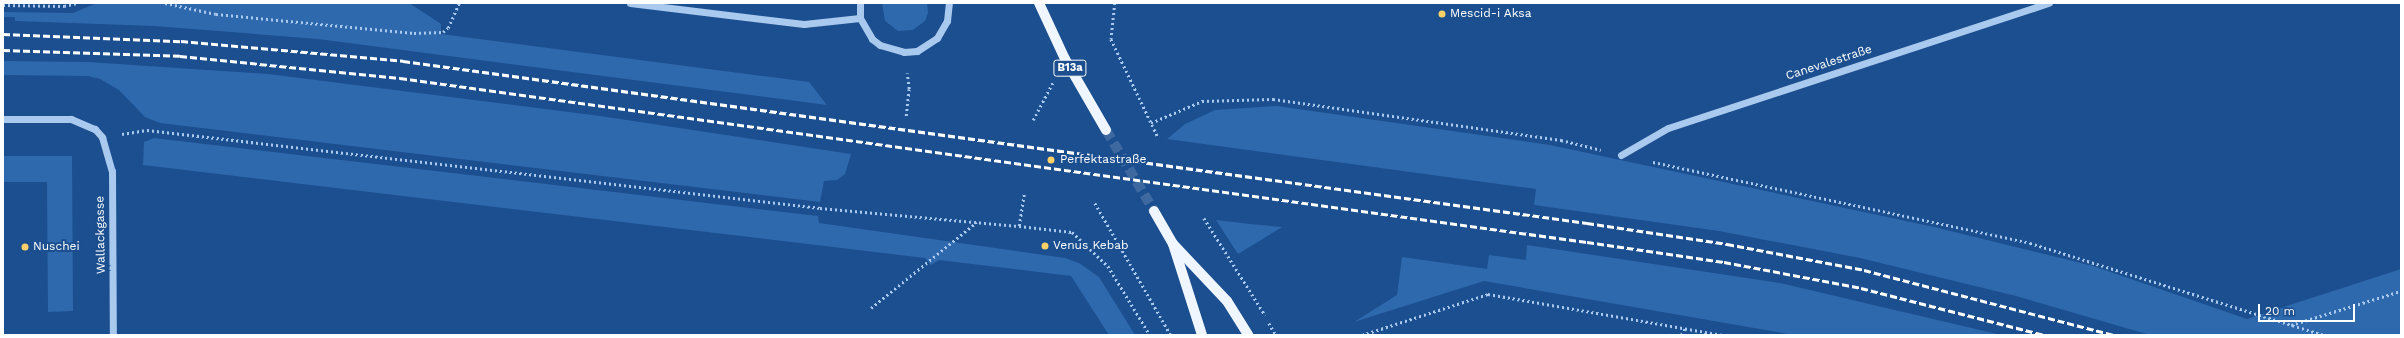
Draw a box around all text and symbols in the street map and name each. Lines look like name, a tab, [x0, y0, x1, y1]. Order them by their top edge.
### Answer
place label: Mescid-i Aksa	[1450, 7, 1532, 21]
marker: Mescid-i Aksa	[1437, 9, 1447, 19]
street label: Canevalestraße	[1784, 42, 1874, 84]
road number: B13a	[1053, 59, 1087, 77]
place label: Perfektastraße	[1060, 153, 1146, 167]
marker: Perfektastraße	[1045, 154, 1057, 166]
street label: Wallackgasse	[93, 196, 109, 274]
place label: Venus Kebab	[1053, 239, 1129, 253]
place label: Nuschei	[33, 240, 80, 254]
marker: Venus Kebab	[1040, 241, 1050, 251]
marker: Nuschei	[20, 242, 30, 252]
scale bar	[2260, 296, 2357, 322]
text: 20 m	[2265, 304, 2295, 318]

